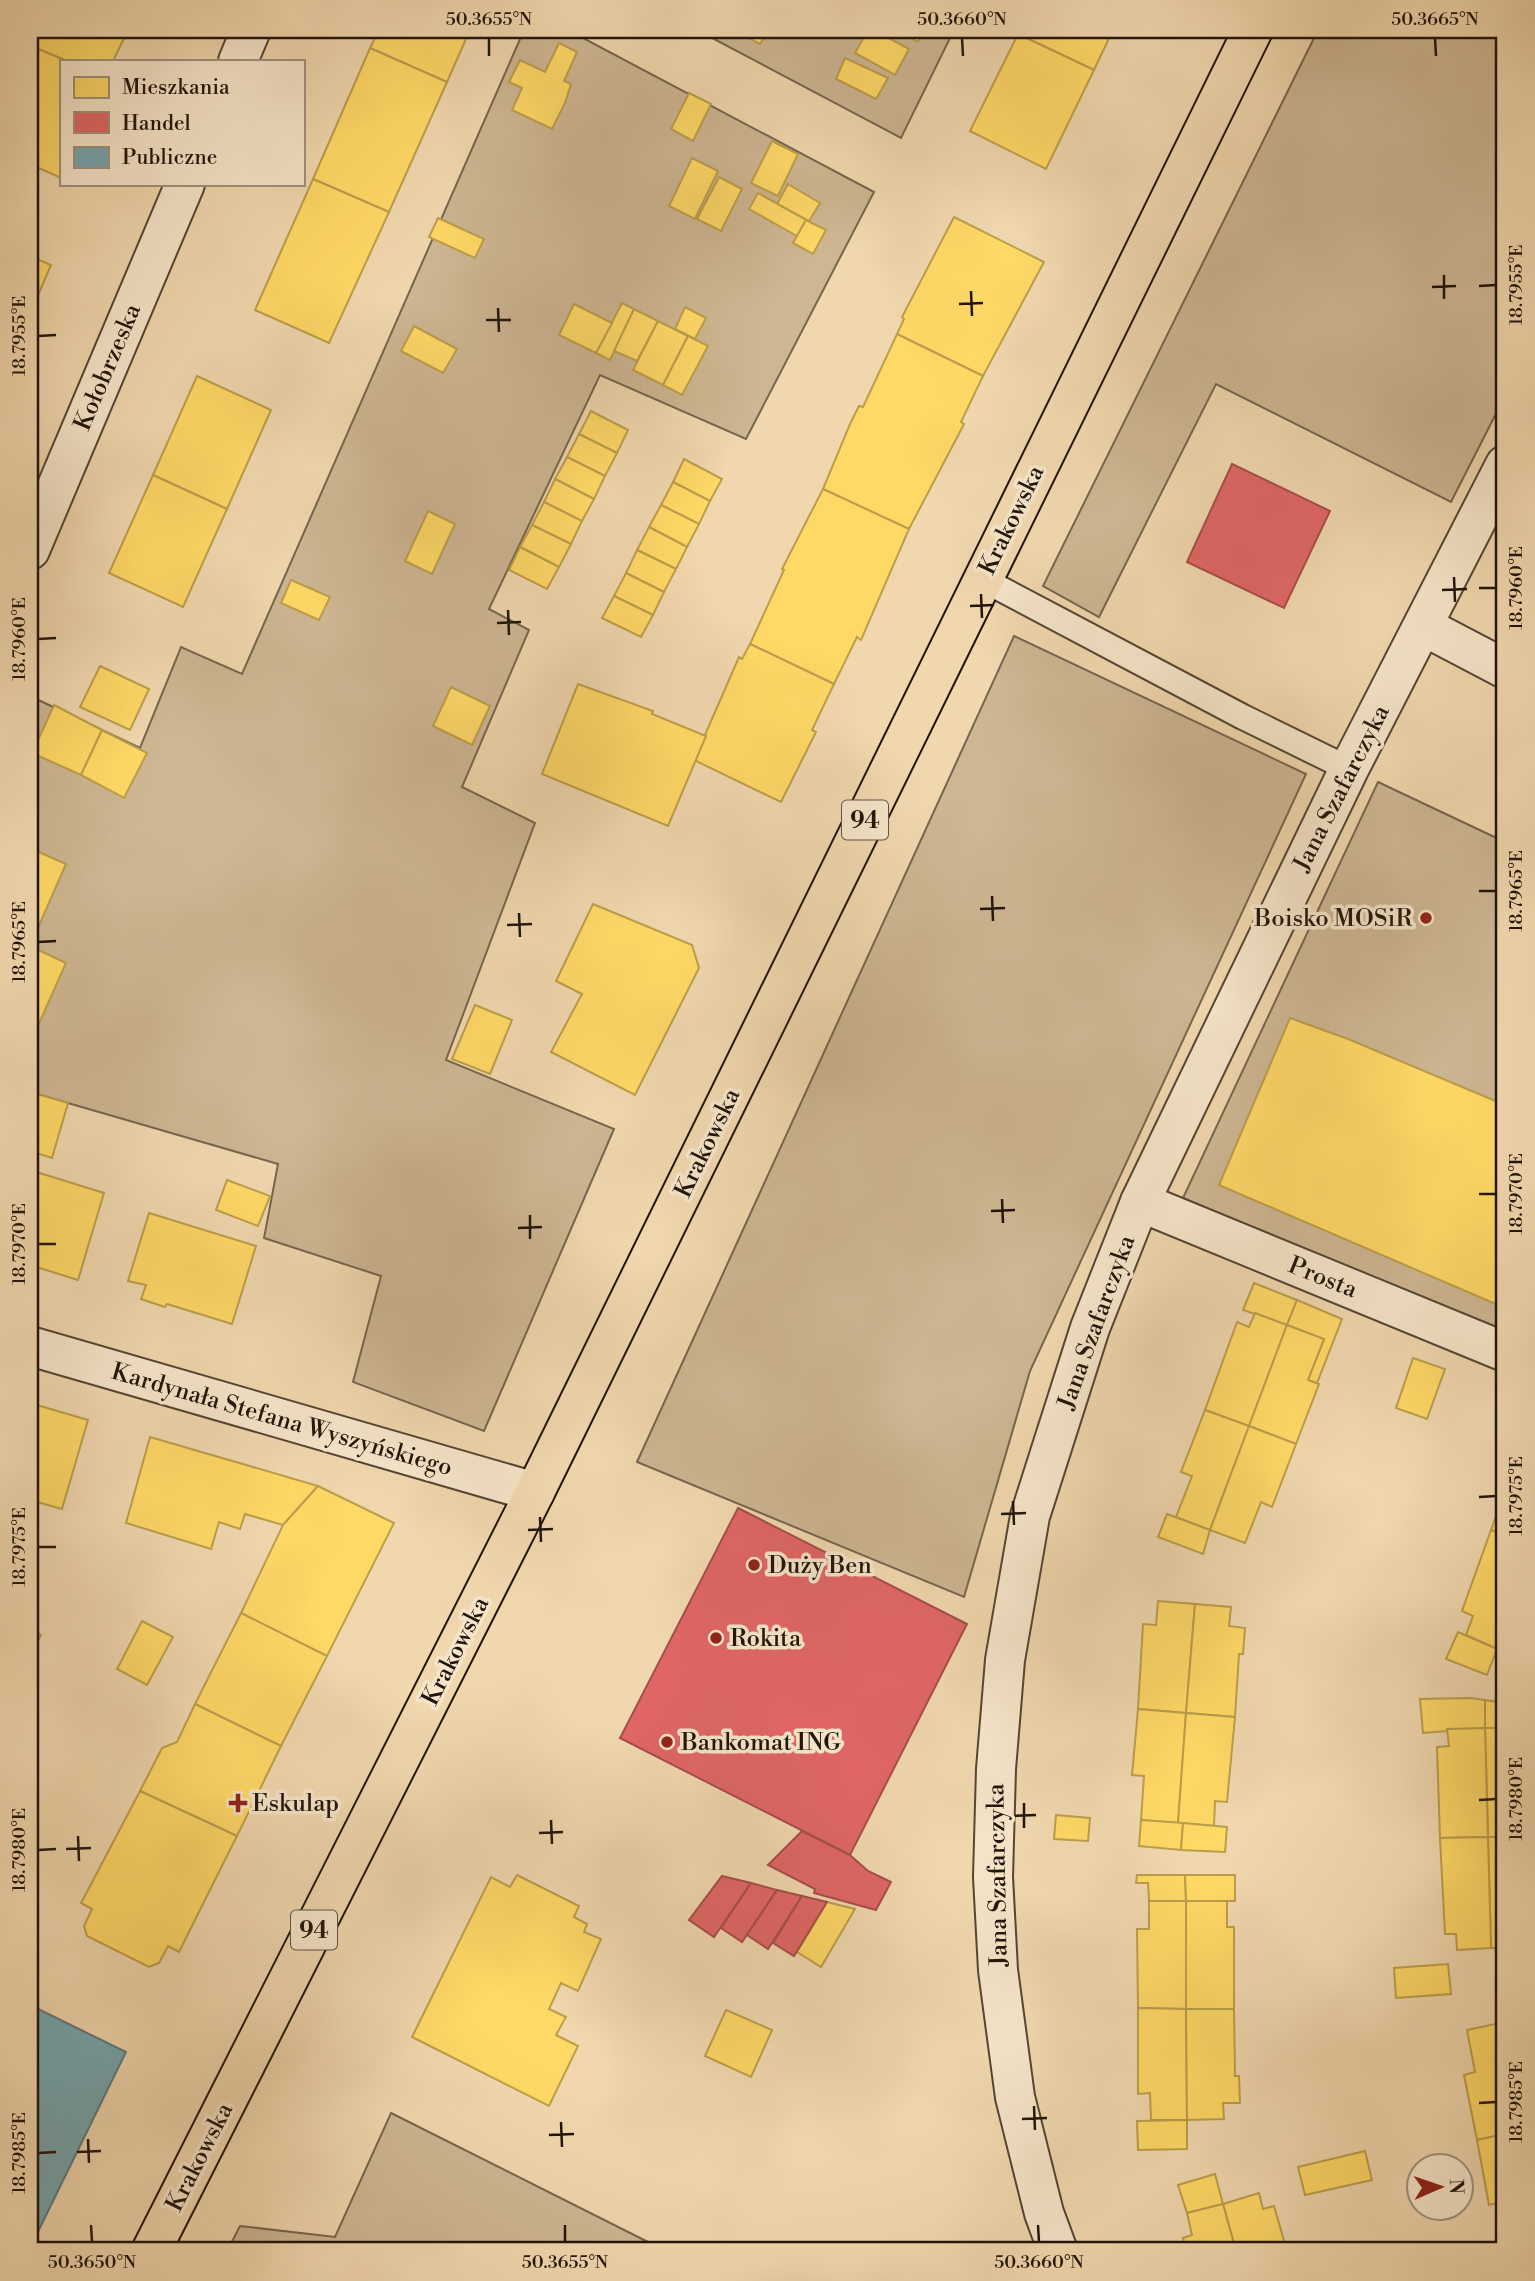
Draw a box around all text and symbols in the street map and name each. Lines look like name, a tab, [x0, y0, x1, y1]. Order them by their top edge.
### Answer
text: 50.3655°N	[446, 8, 533, 31]
text: 50.3660°N	[917, 8, 1007, 31]
text: 50.3665°N	[1391, 8, 1479, 31]
legend	[60, 60, 304, 186]
text: Mieszkania	[122, 75, 230, 101]
text: Handel	[122, 111, 191, 137]
text: Publiczne	[122, 145, 217, 171]
text: 18.7955°E	[1505, 245, 1528, 326]
text: 18.7955°E	[8, 296, 31, 377]
street label: Kołobrzeska	[68, 299, 148, 435]
street label: Krakowska	[973, 460, 1052, 580]
text: 18.7960°E	[1505, 546, 1528, 630]
text: 18.7960°E	[8, 597, 31, 681]
street label: Jana Szafarczyka	[1287, 699, 1397, 878]
road number: 94	[842, 800, 888, 840]
text: 18.7965°E	[1505, 850, 1528, 932]
text: 18.7965°E	[8, 901, 31, 983]
place label: Boisko MOSiR	[1253, 904, 1413, 934]
marker: Boisko MOSiR	[1418, 910, 1434, 926]
street label: Krakowska	[669, 1083, 748, 1203]
text: 18.7970°E	[1505, 1153, 1528, 1235]
text: 18.7970°E	[8, 1203, 31, 1285]
street label: Jana Szafarczyka	[1051, 1231, 1143, 1414]
street label: Prosta	[1284, 1251, 1362, 1306]
street label: Kardynała Stefana Wyszyńskiego	[108, 1357, 456, 1483]
text: 18.7975°E	[1505, 1456, 1528, 1536]
text: 18.7975°E	[8, 1507, 31, 1587]
place label: Duży Ben	[768, 1551, 872, 1581]
marker: Duży Ben	[746, 1557, 762, 1573]
street label: Krakowska	[416, 1591, 496, 1711]
place label: Rokita	[730, 1624, 802, 1654]
marker: Rokita	[708, 1630, 724, 1646]
place label: Bankomat ING	[680, 1728, 841, 1758]
marker: Bankomat ING	[659, 1734, 675, 1750]
text: 18.7980°E	[1505, 1757, 1528, 1841]
street label: Jana Szafarczyka	[981, 1782, 1015, 1968]
place label: Eskulap	[252, 1789, 339, 1819]
marker: Eskulap	[230, 1795, 246, 1811]
text: 18.7980°E	[8, 1808, 31, 1892]
road number: 94	[291, 1910, 337, 1950]
text: 18.7985°E	[1505, 2061, 1528, 2143]
street label: Krakowska	[160, 2097, 240, 2217]
text: 18.7985°E	[8, 2112, 31, 2194]
north arrow	[1406, 2152, 1476, 2222]
text: N	[1444, 2179, 1468, 2194]
text: 50.3650°N	[48, 2251, 137, 2274]
text: 50.3655°N	[522, 2251, 609, 2274]
text: 50.3660°N	[994, 2251, 1084, 2274]

